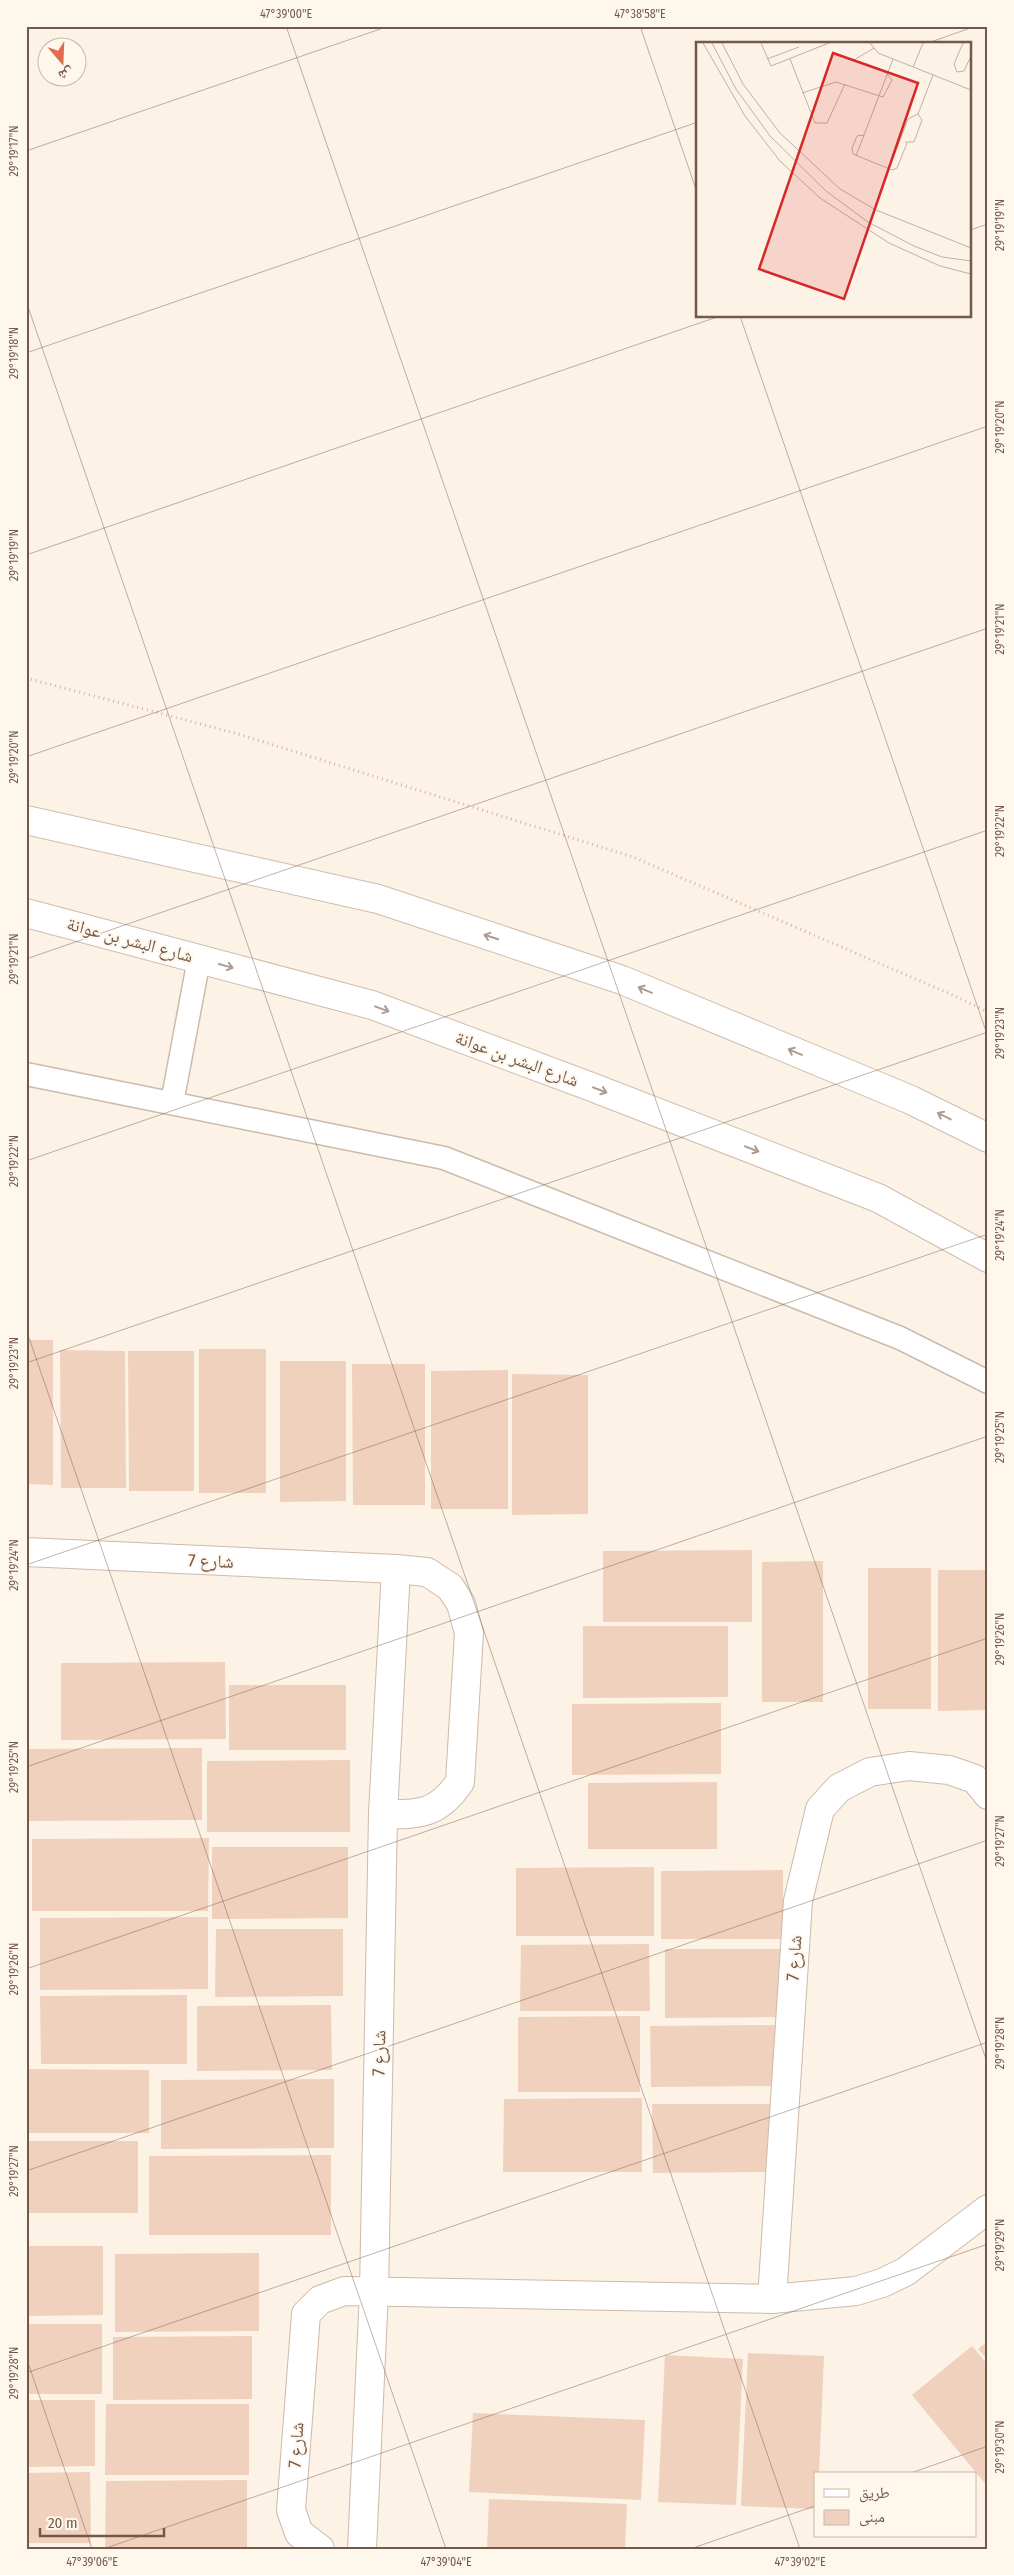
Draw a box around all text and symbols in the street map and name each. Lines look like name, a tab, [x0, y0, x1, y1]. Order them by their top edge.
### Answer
text: 47°39'00"E	[260, 7, 312, 21]
text: 47°38'58"E	[614, 7, 666, 21]
north arrow	[38, 38, 88, 88]
inset map	[696, 42, 972, 318]
text: ش	[56, 63, 76, 84]
text: 29°19'17"N	[7, 125, 21, 177]
text: 29°19'19"N	[993, 199, 1007, 251]
text: 29°19'18"N	[7, 327, 21, 379]
text: 29°19'20"N	[993, 401, 1007, 453]
text: 29°19'19"N	[7, 529, 21, 581]
text: 29°19'21"N	[993, 603, 1007, 655]
text: 29°19'20"N	[7, 731, 21, 783]
text: 29°19'22"N	[993, 805, 1007, 857]
street label: شارع البشر بن عوانة	[64, 913, 196, 967]
one-way arrow	[484, 931, 500, 941]
text: 29°19'21"N	[7, 933, 21, 985]
one-way arrow	[217, 962, 233, 971]
one-way arrow	[638, 984, 653, 994]
one-way arrow	[374, 1005, 389, 1014]
text: 29°19'23"N	[993, 1007, 1007, 1059]
street label: شارع البشر بن عوانة	[452, 1026, 582, 1092]
one-way arrow	[788, 1046, 803, 1056]
one-way arrow	[592, 1086, 607, 1095]
one-way arrow	[937, 1111, 952, 1120]
text: 29°19'22"N	[7, 1135, 21, 1187]
one-way arrow	[743, 1145, 759, 1154]
text: 29°19'24"N	[993, 1209, 1007, 1261]
text: 29°19'23"N	[7, 1337, 21, 1389]
text: 29°19'25"N	[993, 1411, 1007, 1463]
text: 29°19'24"N	[7, 1539, 21, 1591]
street label: شارع 7	[188, 1549, 234, 1573]
text: 29°19'26"N	[993, 1613, 1007, 1665]
text: 29°19'25"N	[7, 1741, 21, 1793]
text: 29°19'27"N	[993, 1815, 1007, 1867]
street label: شارع 7	[781, 1934, 807, 1982]
text: 29°19'26"N	[7, 1943, 21, 1995]
text: 29°19'28"N	[993, 2017, 1007, 2069]
street label: شارع 7	[368, 2030, 390, 2076]
text: 29°19'27"N	[7, 2145, 21, 2197]
text: 29°19'29"N	[993, 2219, 1007, 2271]
text: 29°19'28"N	[7, 2347, 21, 2399]
street label: شارع 7	[283, 2421, 309, 2469]
text: 29°19'30"N	[993, 2421, 1007, 2473]
legend	[814, 2472, 976, 2538]
text: طريق	[859, 2484, 890, 2503]
scale bar	[40, 2505, 164, 2537]
text: مبنى	[859, 2508, 885, 2527]
text: 20 m	[48, 2514, 78, 2532]
text: 47°39'06"E	[66, 2555, 118, 2569]
text: 47°39'04"E	[420, 2555, 472, 2569]
text: 47°39'02"E	[774, 2555, 826, 2569]

